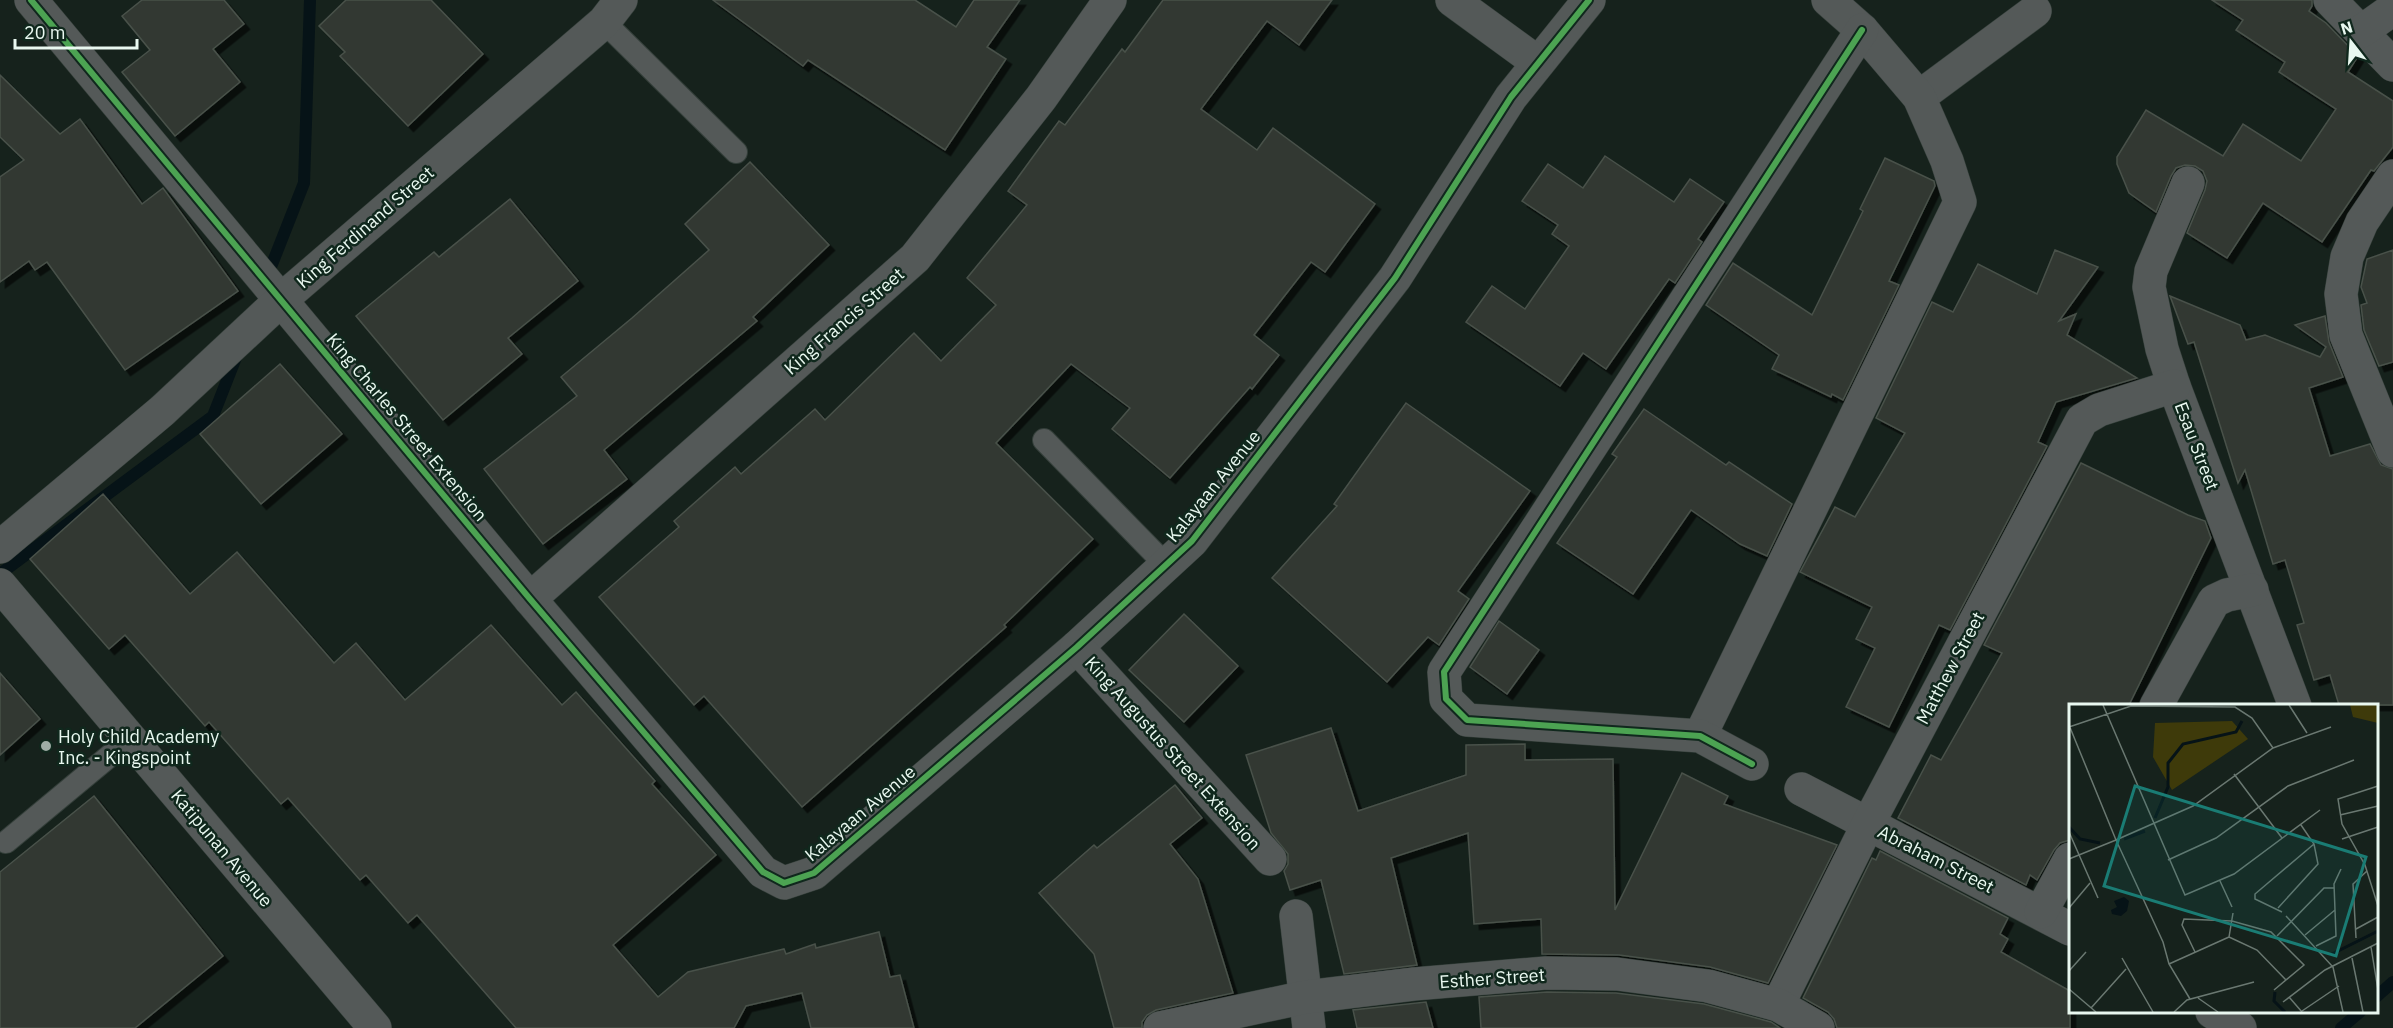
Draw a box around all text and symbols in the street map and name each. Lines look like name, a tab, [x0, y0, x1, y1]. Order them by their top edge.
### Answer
scale bar	[15, 12, 136, 50]
north arrow	[2321, 12, 2381, 72]
text: N	[2338, 16, 2355, 39]
text: 20 m	[24, 21, 66, 44]
street label: King Ferdinand Street	[291, 161, 439, 293]
street label: King Francis Street	[779, 262, 909, 380]
street label: King Charles Street Extension	[322, 328, 492, 526]
street label: Esau Street	[2170, 399, 2224, 493]
street label: Kalayaan Avenue	[1161, 425, 1265, 547]
street label: Matthew Street	[1911, 608, 1989, 728]
street label: King Augustus Street Extension	[1080, 651, 1266, 855]
inset map	[2069, 704, 2378, 1013]
place label: Holy Child Academy Inc. - Kingspoint	[58, 725, 219, 769]
marker: Holy Child Academy Inc. - Kingspoint	[39, 739, 53, 753]
street label: Kalayaan Avenue	[800, 760, 920, 866]
street label: Katipunan Avenue	[166, 784, 278, 912]
street label: Abraham Street	[1874, 820, 1998, 898]
street label: Esther Street	[1438, 963, 1546, 993]

